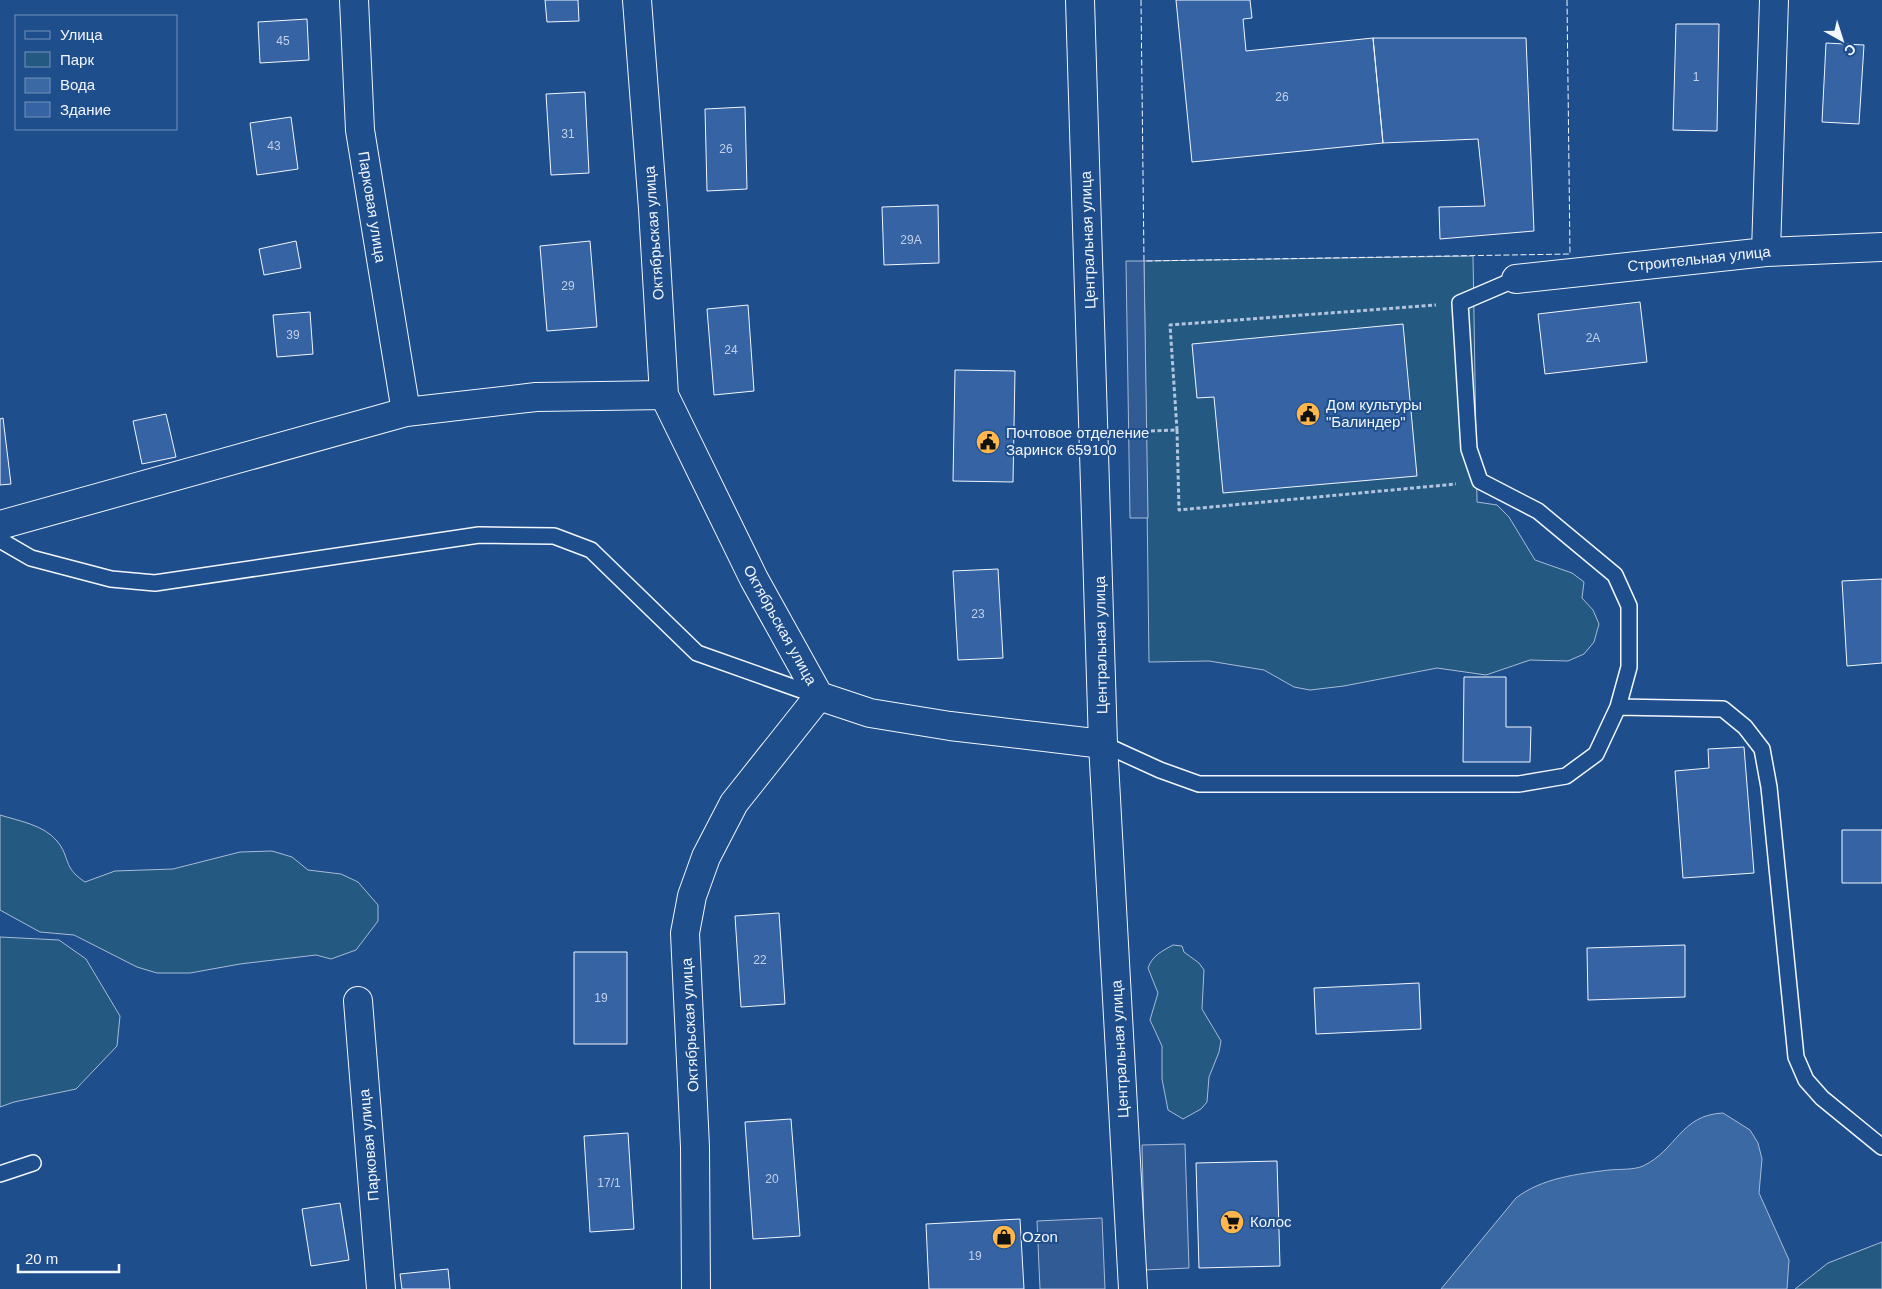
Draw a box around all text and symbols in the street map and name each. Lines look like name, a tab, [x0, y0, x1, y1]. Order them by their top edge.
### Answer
legend	[15, 15, 178, 130]
north arrow	[1817, 15, 1867, 65]
text: Улица	[60, 26, 103, 43]
house number: 45	[276, 34, 290, 48]
text: С	[1841, 41, 1859, 60]
text: Парк	[60, 51, 94, 68]
house number: 1	[1693, 70, 1700, 84]
text: Вода	[60, 76, 96, 93]
house number: 26	[1275, 90, 1289, 104]
text: Здание	[60, 101, 111, 118]
house number: 31	[561, 127, 575, 141]
house number: 43	[267, 139, 281, 153]
house number: 26	[719, 142, 733, 156]
street label: Парковая улица	[355, 150, 390, 264]
street label: Октябрьская улица	[640, 165, 667, 301]
street label: Центральная улица	[1077, 170, 1098, 309]
house number: 29А	[900, 233, 922, 247]
street label: Строительная улица	[1626, 242, 1772, 274]
house number: 29	[561, 279, 575, 293]
house number: 39	[286, 328, 300, 342]
house number: 2А	[1586, 331, 1600, 345]
house number: 24	[724, 343, 738, 357]
place label: Дом культуры "Балиндер"	[1326, 396, 1422, 430]
public building icon: Дом культуры "Балиндер"	[1295, 401, 1321, 427]
place label: Почтовое отделение Заринск 659100	[1006, 424, 1149, 458]
public building icon: Почтовое отделение Заринск 659100	[975, 429, 1001, 455]
street label: Октябрьская улица	[740, 562, 821, 688]
street label: Центральная улица	[1091, 575, 1110, 714]
house number: 23	[971, 607, 985, 621]
house number: 22	[753, 953, 767, 967]
street label: Октябрьская улица	[677, 957, 702, 1093]
street label: Центральная улица	[1107, 979, 1132, 1118]
house number: 19	[594, 991, 608, 1005]
street label: Парковая улица	[355, 1088, 382, 1202]
house number: 20	[765, 1172, 779, 1186]
house number: 17/1	[597, 1176, 621, 1190]
supermarket icon: Колос	[1219, 1209, 1245, 1235]
place label: Колос	[1250, 1213, 1292, 1230]
shop icon: Ozon	[991, 1224, 1017, 1250]
place label: Ozon	[1022, 1228, 1058, 1245]
scale bar	[18, 1242, 119, 1274]
house number: 19	[968, 1249, 982, 1263]
text: 20 m	[25, 1250, 58, 1267]

